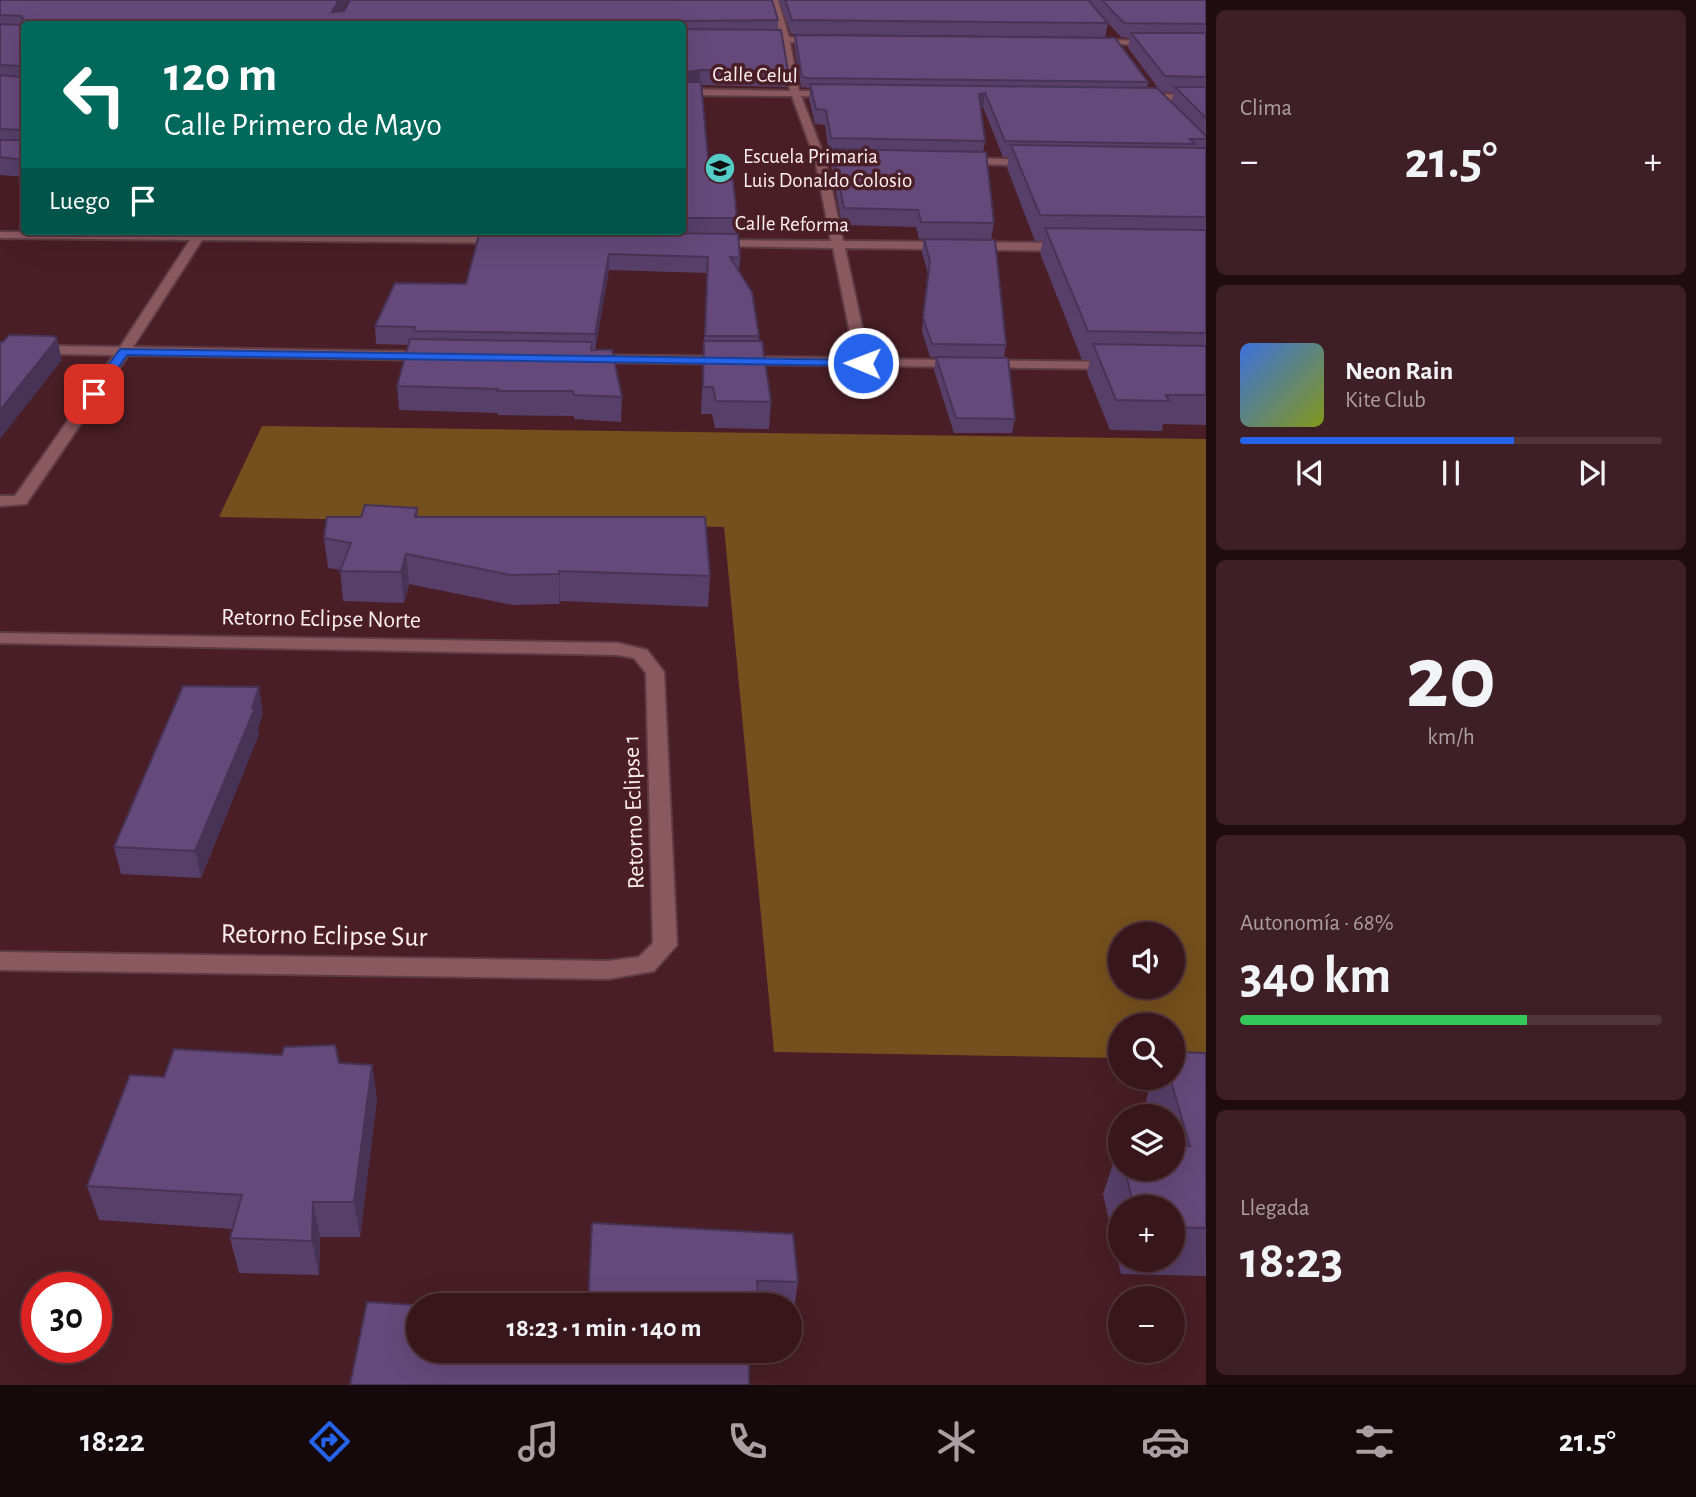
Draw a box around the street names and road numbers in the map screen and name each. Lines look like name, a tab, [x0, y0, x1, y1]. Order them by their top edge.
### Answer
street label: Calle Celul	[712, 64, 798, 86]
street label: Calle Reforma	[735, 213, 850, 235]
street label: Retorno Eclipse Norte	[221, 605, 421, 633]
street label: Retorno Eclipse 1	[619, 734, 649, 890]
street label: Retorno Eclipse Sur	[220, 920, 428, 952]

